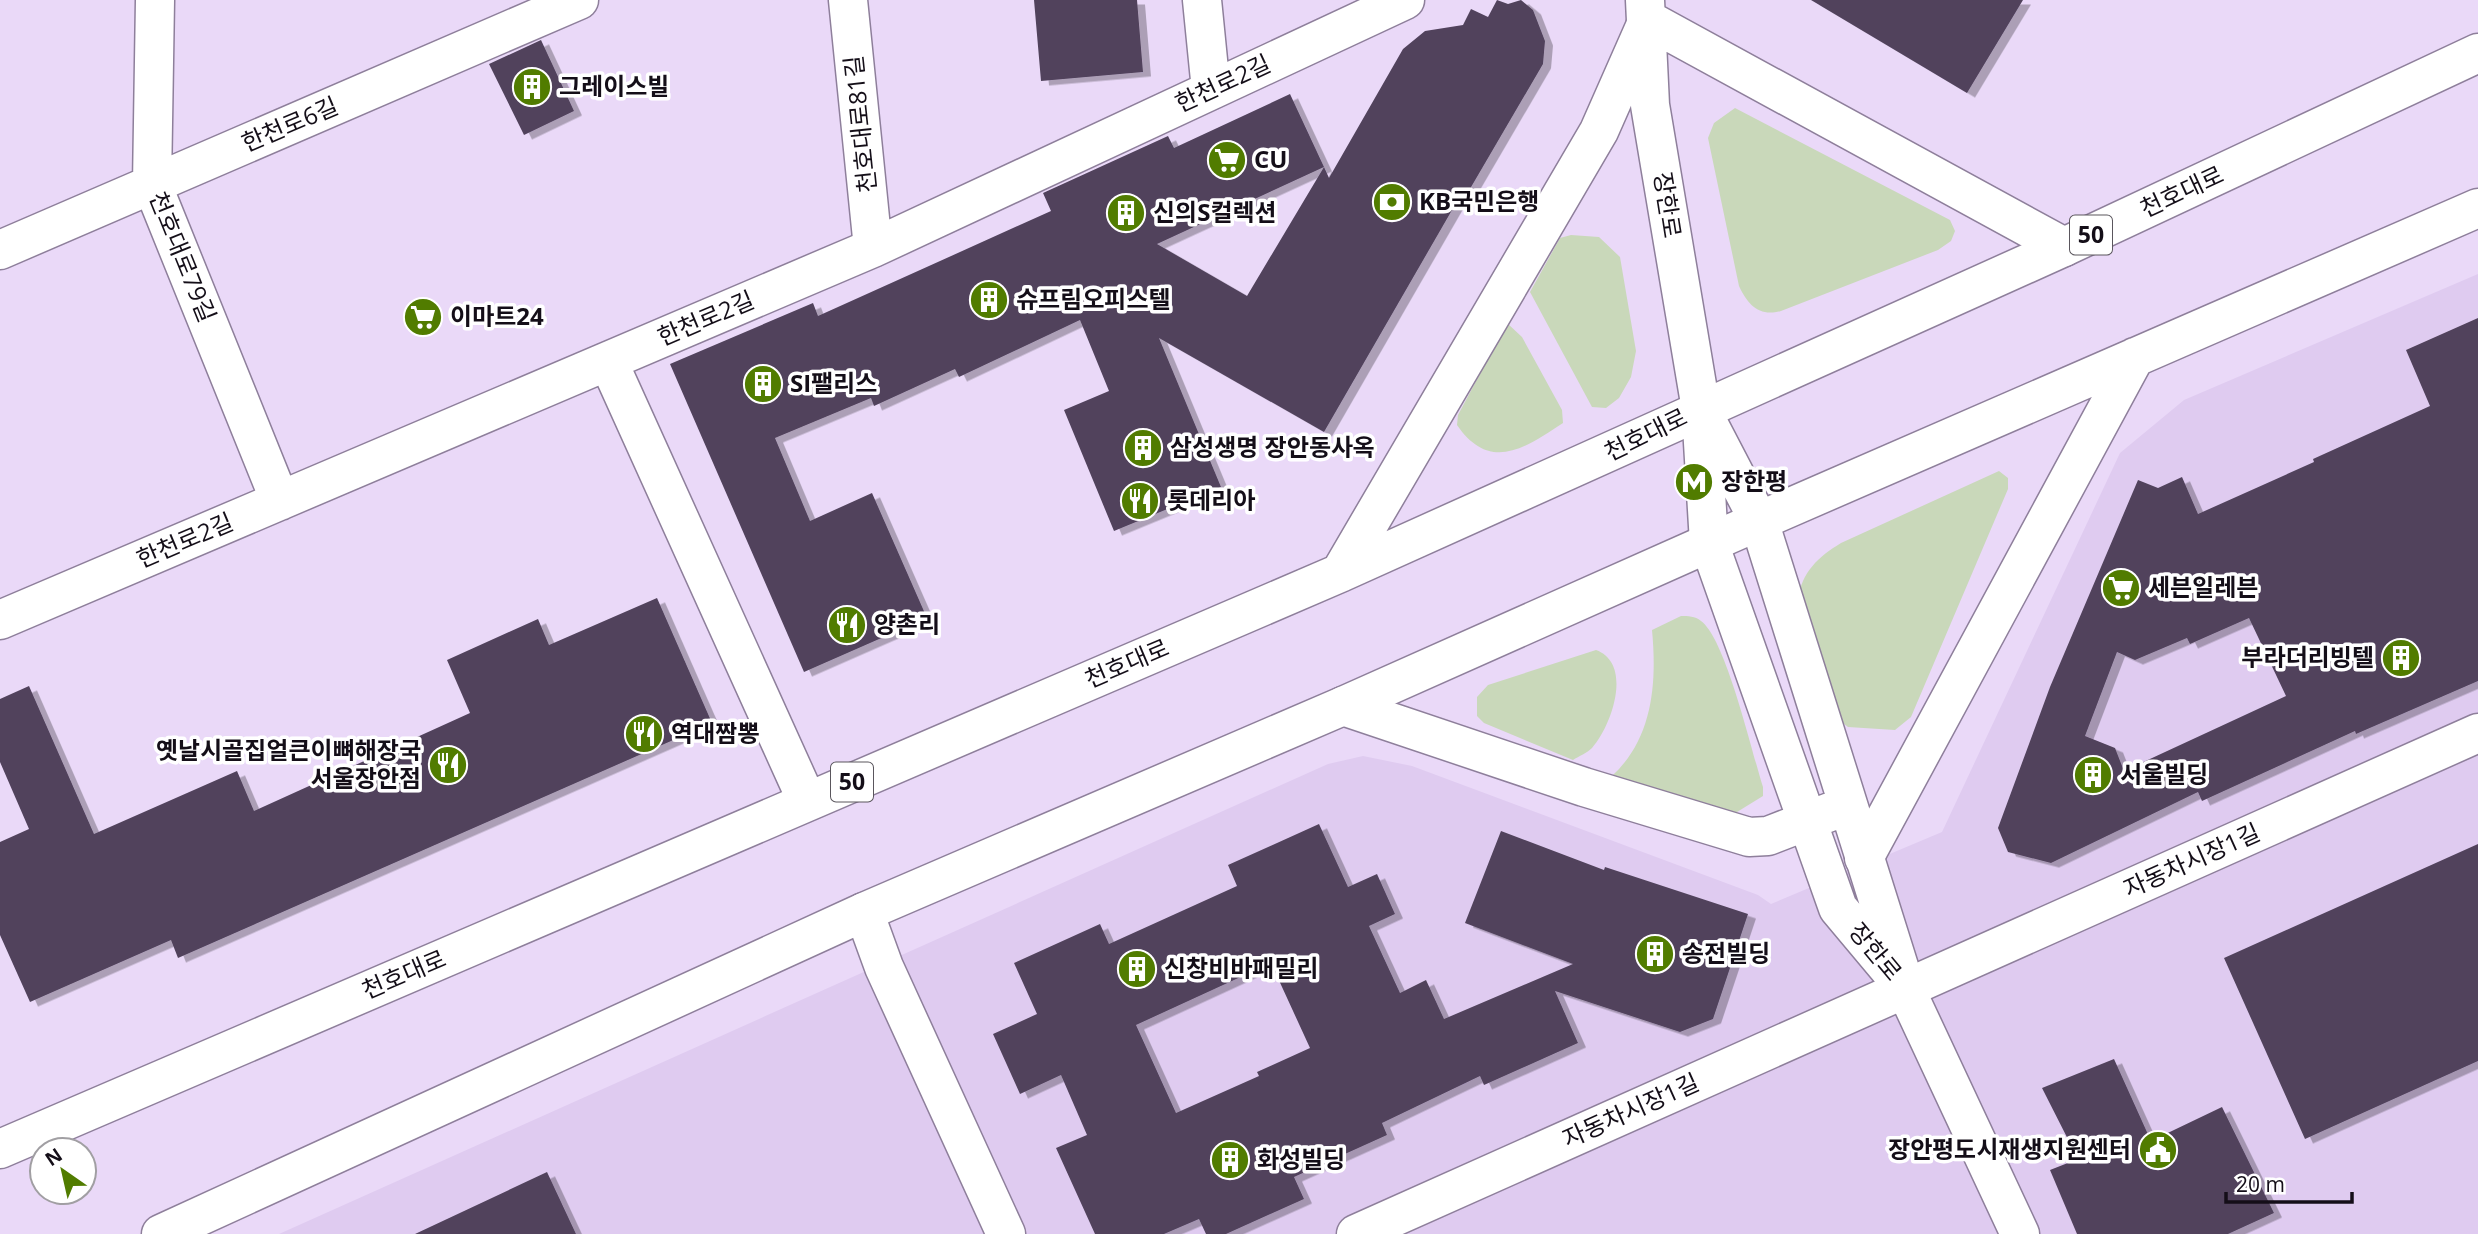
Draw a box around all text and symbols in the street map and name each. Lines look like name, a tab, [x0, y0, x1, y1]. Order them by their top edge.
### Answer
street label: 한천로2길	[1169, 46, 1276, 119]
street label: 천호대로81길	[836, 54, 883, 194]
building icon: 그레이스빌	[511, 66, 553, 108]
place label: 그레이스빌	[559, 69, 669, 102]
street label: 한천로6길	[236, 88, 343, 159]
supermarket icon: CU	[1206, 139, 1248, 181]
place label: CU	[1254, 142, 1287, 175]
street label: 천호대로	[2134, 157, 2228, 224]
street label: 장한로	[1647, 169, 1690, 240]
bank icon: KB국민은행	[1371, 181, 1413, 223]
place label: KB국민은행	[1419, 184, 1539, 217]
street label: 천호대로79길	[142, 186, 225, 327]
building icon: 신의S컬렉션	[1105, 192, 1147, 234]
place label: 신의S컬렉션	[1153, 195, 1277, 228]
road number: 50	[2070, 216, 2112, 254]
building icon: 슈프림오피스텔	[968, 279, 1010, 321]
street label: 한천로2길	[652, 282, 759, 353]
place label: 슈프림오피스텔	[1016, 282, 1171, 315]
supermarket icon: 이마트24	[402, 296, 444, 338]
place label: 이마트24	[450, 299, 544, 332]
building icon: SI팰리스	[742, 363, 784, 405]
place label: SI팰리스	[790, 366, 877, 399]
street label: 천호대로	[1598, 399, 1692, 468]
building icon: 삼성생명 장안동사옥	[1122, 427, 1164, 469]
place label: 삼성생명 장안동사옥	[1170, 430, 1375, 463]
metro station icon: 장한평	[1673, 461, 1715, 503]
place label: 장한평	[1721, 464, 1787, 497]
restaurant icon: 롯데리아	[1119, 480, 1161, 522]
place label: 롯데리아	[1167, 483, 1255, 516]
street label: 한천로2길	[131, 504, 238, 575]
supermarket icon: 세븐일레븐	[2100, 567, 2142, 609]
place label: 세븐일레븐	[2148, 570, 2258, 603]
restaurant icon: 양촌리	[826, 604, 868, 646]
place label: 양촌리	[874, 607, 940, 640]
street label: 천호대로	[1079, 630, 1174, 695]
building icon: 부라더리빙텔	[2380, 637, 2422, 679]
place label: 부라더리빙텔	[2242, 640, 2374, 673]
restaurant icon: 역대짬뽕	[623, 713, 665, 755]
place label: 역대짬뽕	[671, 716, 759, 749]
place label: 옛날시골집얼큰이뼈해장국 서울장안점	[156, 733, 421, 794]
restaurant icon: 옛날시골집얼큰이뼈해장국 서울장안점	[427, 744, 469, 786]
building icon: 서울빌딩	[2072, 754, 2114, 796]
place label: 서울빌딩	[2120, 757, 2208, 790]
road number: 50	[831, 762, 873, 802]
street label: 자동차시장1길	[2118, 815, 2265, 904]
street label: 장한로	[1842, 915, 1910, 987]
building icon: 송전빌딩	[1634, 933, 1676, 975]
place label: 송전빌딩	[1682, 936, 1770, 969]
street label: 천호대로	[356, 941, 451, 1006]
building icon: 신창비바패밀리	[1116, 948, 1158, 990]
place label: 신창비바패밀리	[1164, 951, 1319, 984]
street label: 자동차시장1길	[1557, 1065, 1704, 1154]
public building icon: 장안평도시재생지원센터	[2137, 1129, 2179, 1171]
place label: 장안평도시재생지원센터	[1888, 1132, 2131, 1165]
north arrow	[28, 1136, 98, 1206]
building icon: 화성빌딩	[1209, 1139, 1251, 1181]
text: N	[40, 1142, 67, 1172]
place label: 화성빌딩	[1257, 1142, 1345, 1175]
scale bar	[2226, 1160, 2352, 1204]
text: 20 m	[2236, 1170, 2285, 1198]

